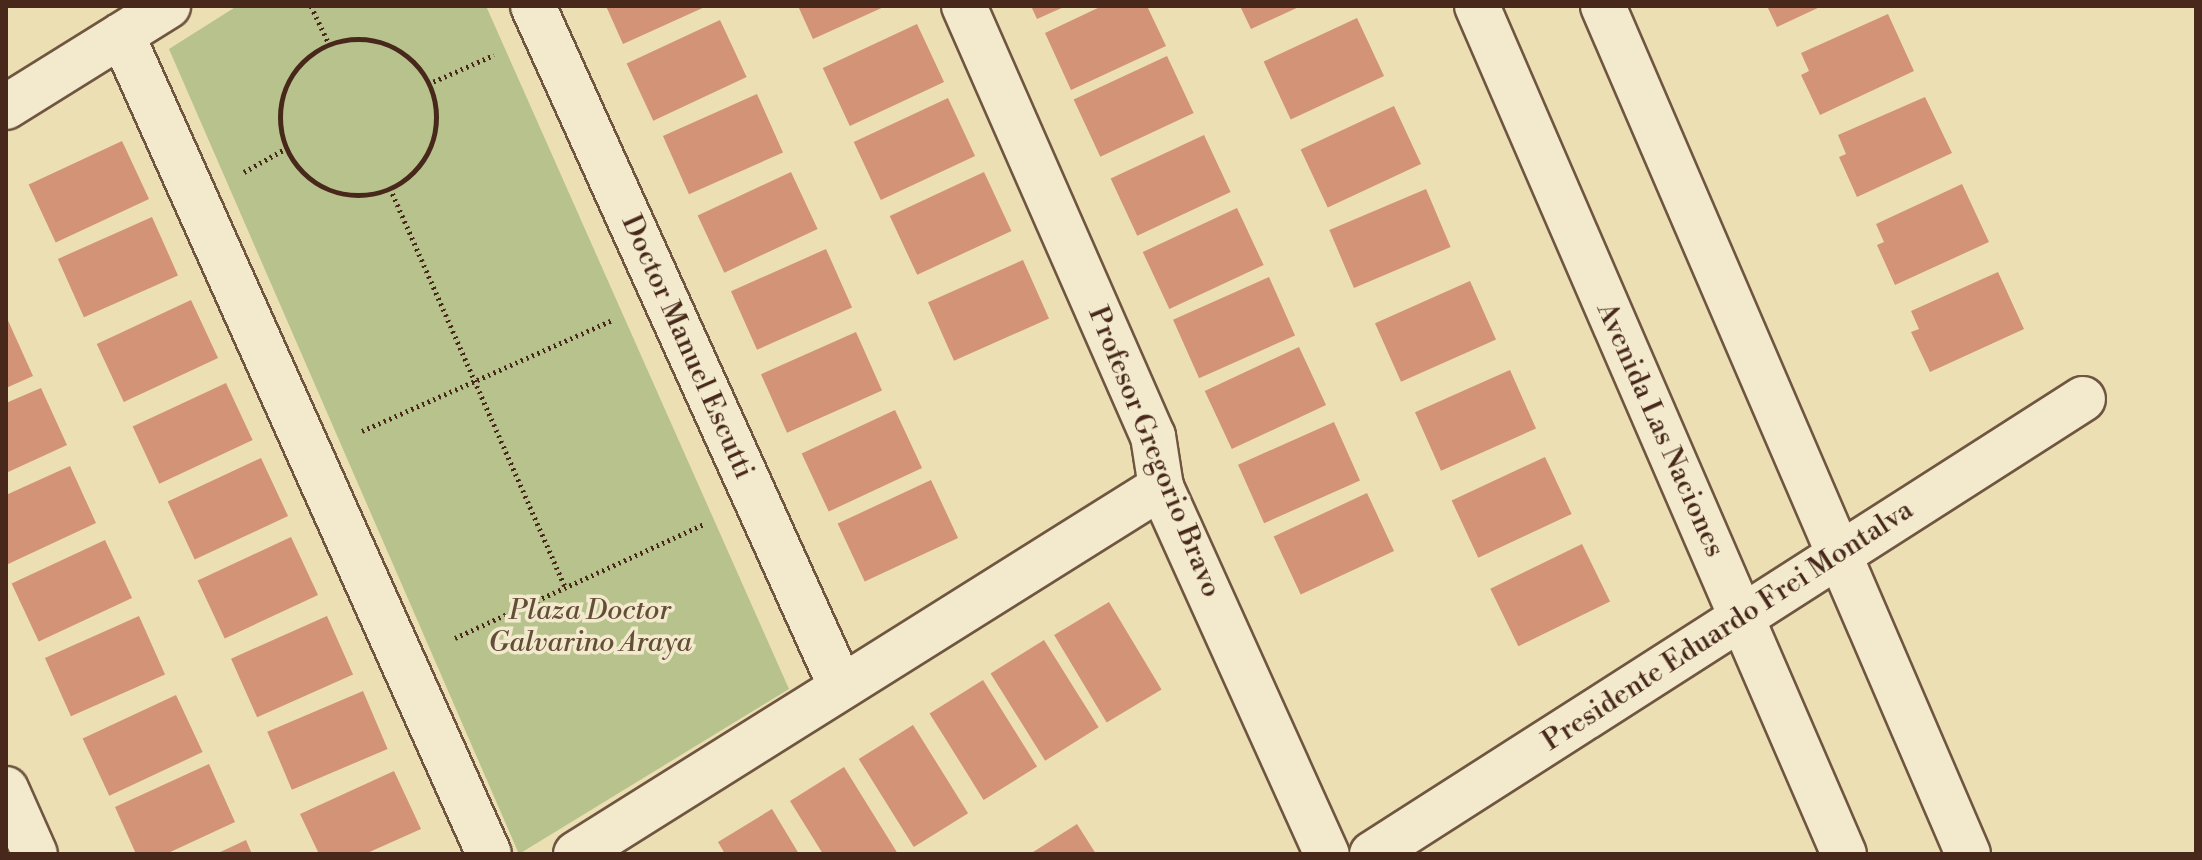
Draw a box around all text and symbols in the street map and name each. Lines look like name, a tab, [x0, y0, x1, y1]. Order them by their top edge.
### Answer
street label: Doctor Manuel Escutti	[614, 210, 760, 484]
street label: Avenida Las Naciones	[1589, 298, 1731, 562]
street label: Profesor Gregorio Bravo	[1080, 302, 1228, 602]
street label: Presidente Eduardo Frei Montalva	[1536, 493, 1920, 759]
park label: Plaza Doctor Galvarino Araya	[488, 594, 692, 660]

